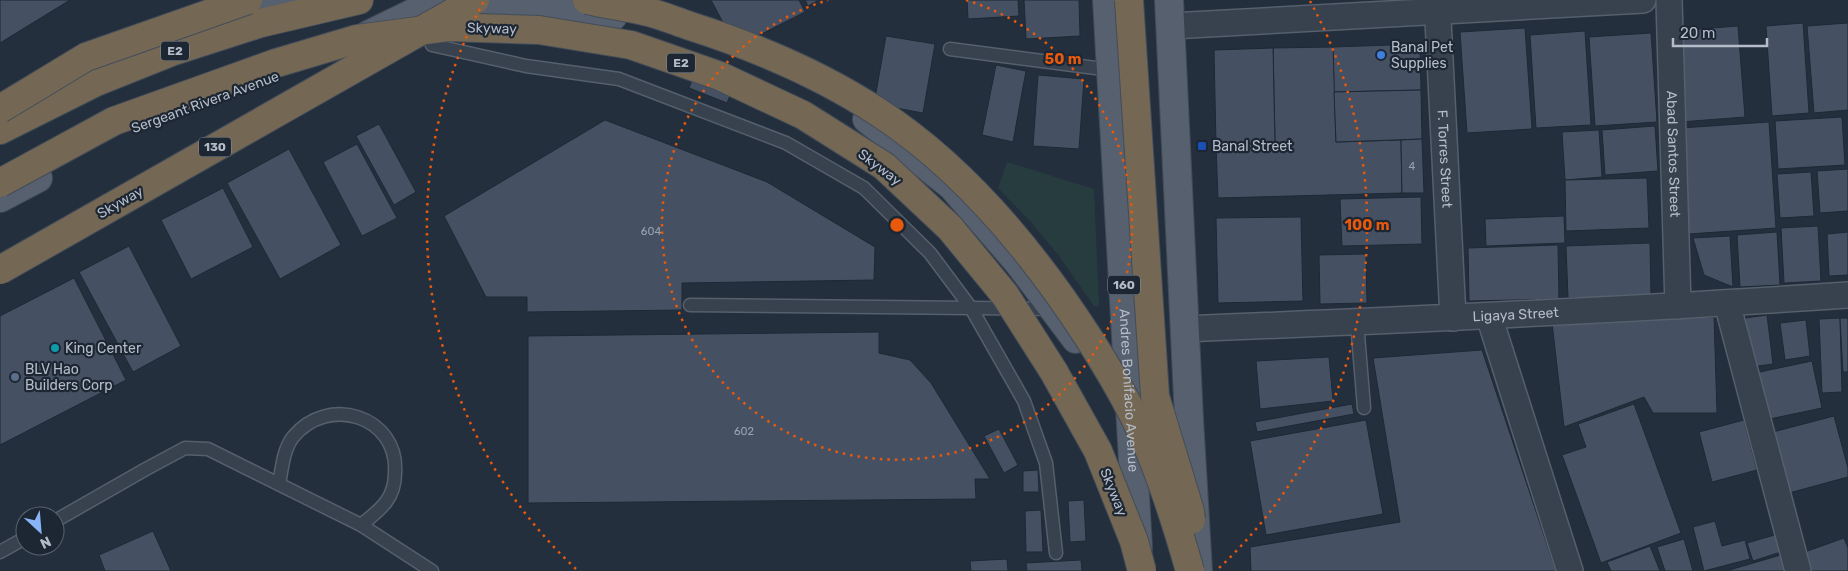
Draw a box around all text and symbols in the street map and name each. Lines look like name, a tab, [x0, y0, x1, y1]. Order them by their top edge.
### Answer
scale bar	[1673, 15, 1767, 47]
street label: Skyway	[467, 19, 518, 38]
text: 20 m	[1680, 24, 1715, 42]
place label: Banal Pet Supplies	[1391, 39, 1454, 72]
road number: E2	[161, 41, 189, 60]
marker: Banal Pet Supplies	[1375, 49, 1387, 61]
text: 50 m	[1045, 50, 1081, 68]
road number: E2	[667, 54, 695, 72]
street label: Sergeant Rivera Avenue	[129, 68, 281, 137]
street label: Abad Santos Street	[1663, 90, 1683, 218]
street label: F. Torres Street	[1434, 109, 1455, 209]
road number: 130	[199, 138, 231, 156]
place label: Banal Street	[1212, 138, 1293, 155]
marker: Banal Street	[1196, 140, 1208, 152]
street label: Skyway	[855, 146, 905, 189]
house number: 4	[1409, 160, 1416, 173]
street label: Skyway	[94, 182, 146, 222]
centre of rings	[888, 216, 906, 234]
text: 100 m	[1345, 216, 1389, 234]
house number: 604	[641, 225, 661, 238]
road number: 160	[1108, 276, 1140, 294]
street label: Ligaya Street	[1472, 304, 1560, 325]
street label: Andres Bonifacio Avenue	[1115, 308, 1142, 473]
place label: King Center	[65, 340, 142, 357]
marker: King Center	[49, 342, 61, 354]
place label: BLV Hao Builders Corp	[25, 361, 113, 394]
marker: BLV Hao Builders Corp	[9, 371, 21, 383]
house number: 602	[734, 425, 754, 438]
street label: Skyway	[1096, 466, 1131, 519]
north arrow	[15, 506, 65, 556]
text: N	[37, 532, 54, 552]

